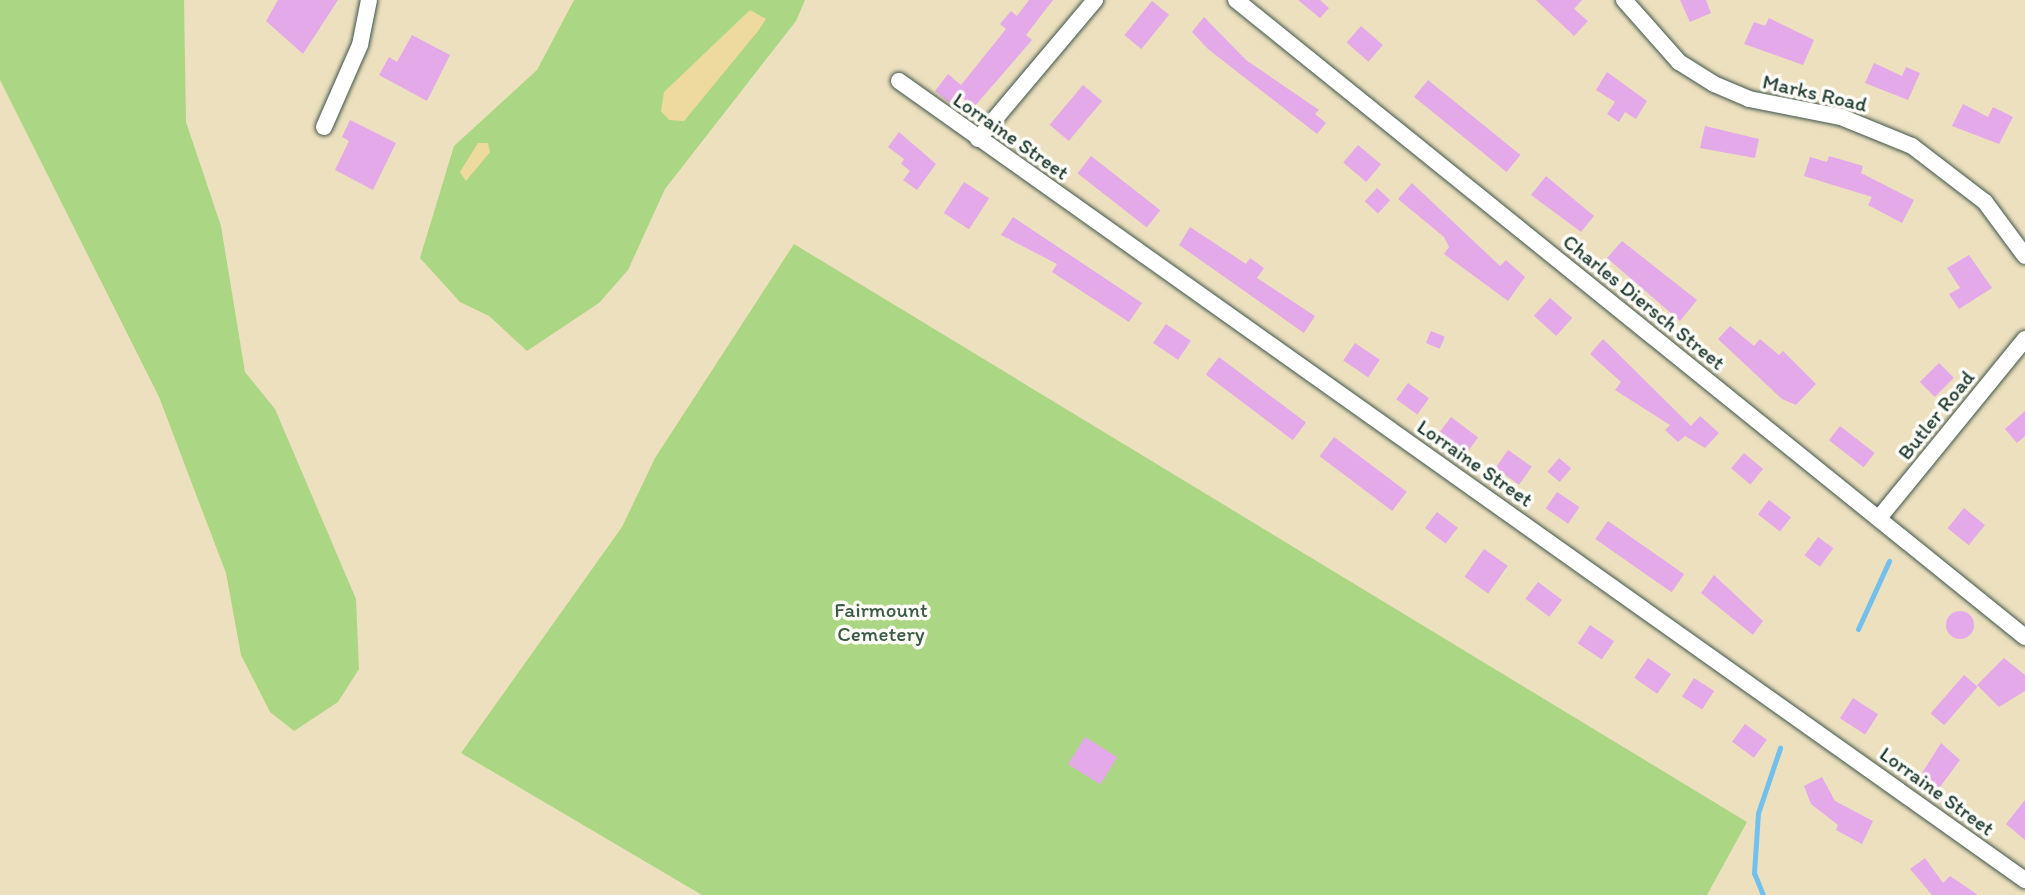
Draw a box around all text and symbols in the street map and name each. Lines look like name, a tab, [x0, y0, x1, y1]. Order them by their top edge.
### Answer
street label: Marks Road	[1761, 69, 1869, 117]
street label: Lorraine Street	[948, 87, 1074, 185]
street label: Charles Diersch Street	[1558, 229, 1730, 375]
street label: Butler Road	[1892, 365, 1980, 465]
street label: Lorraine Street	[1412, 414, 1538, 512]
park label: Fairmount Cemetery	[834, 597, 928, 647]
street label: Lorraine Street	[1875, 741, 1999, 841]

